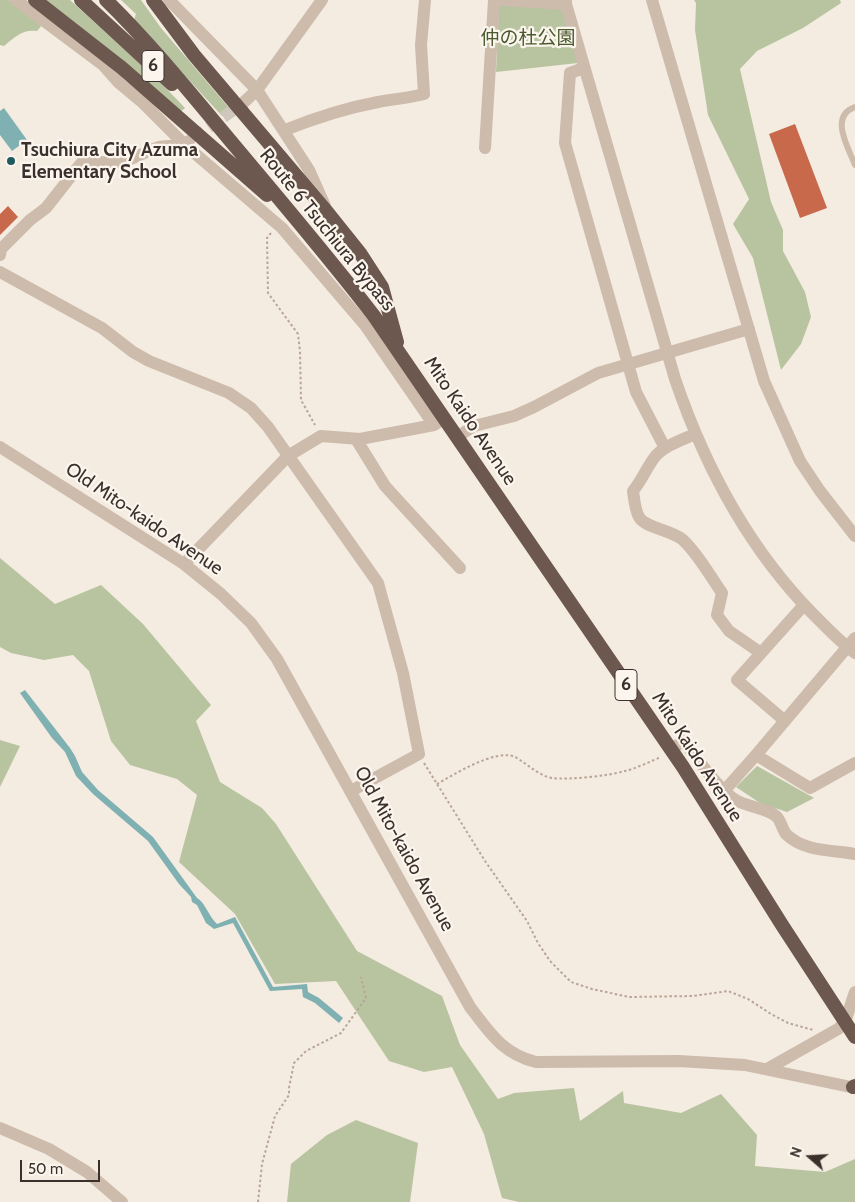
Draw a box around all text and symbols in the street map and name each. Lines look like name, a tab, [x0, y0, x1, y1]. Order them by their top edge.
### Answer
park label: 仲の杜公園	[481, 27, 575, 49]
road number: 6	[142, 50, 164, 82]
place label: Tsuchiura City Azuma Elementary School	[21, 139, 198, 183]
street label: Route 6 Tsuchiura Bypass	[255, 144, 399, 316]
marker: Tsuchiura City Azuma Elementary School	[5, 155, 17, 167]
street label: Mito Kaido Avenue	[419, 353, 521, 489]
street label: Old Mito-kaido Avenue	[61, 458, 227, 580]
road number: 6	[615, 670, 637, 700]
street label: Mito Kaido Avenue	[647, 688, 747, 826]
street label: Old Mito-kaido Avenue	[349, 763, 459, 935]
north arrow	[785, 1132, 835, 1182]
text: N	[786, 1145, 806, 1160]
scale bar	[22, 1150, 102, 1182]
text: 50 m	[28, 1160, 63, 1178]

